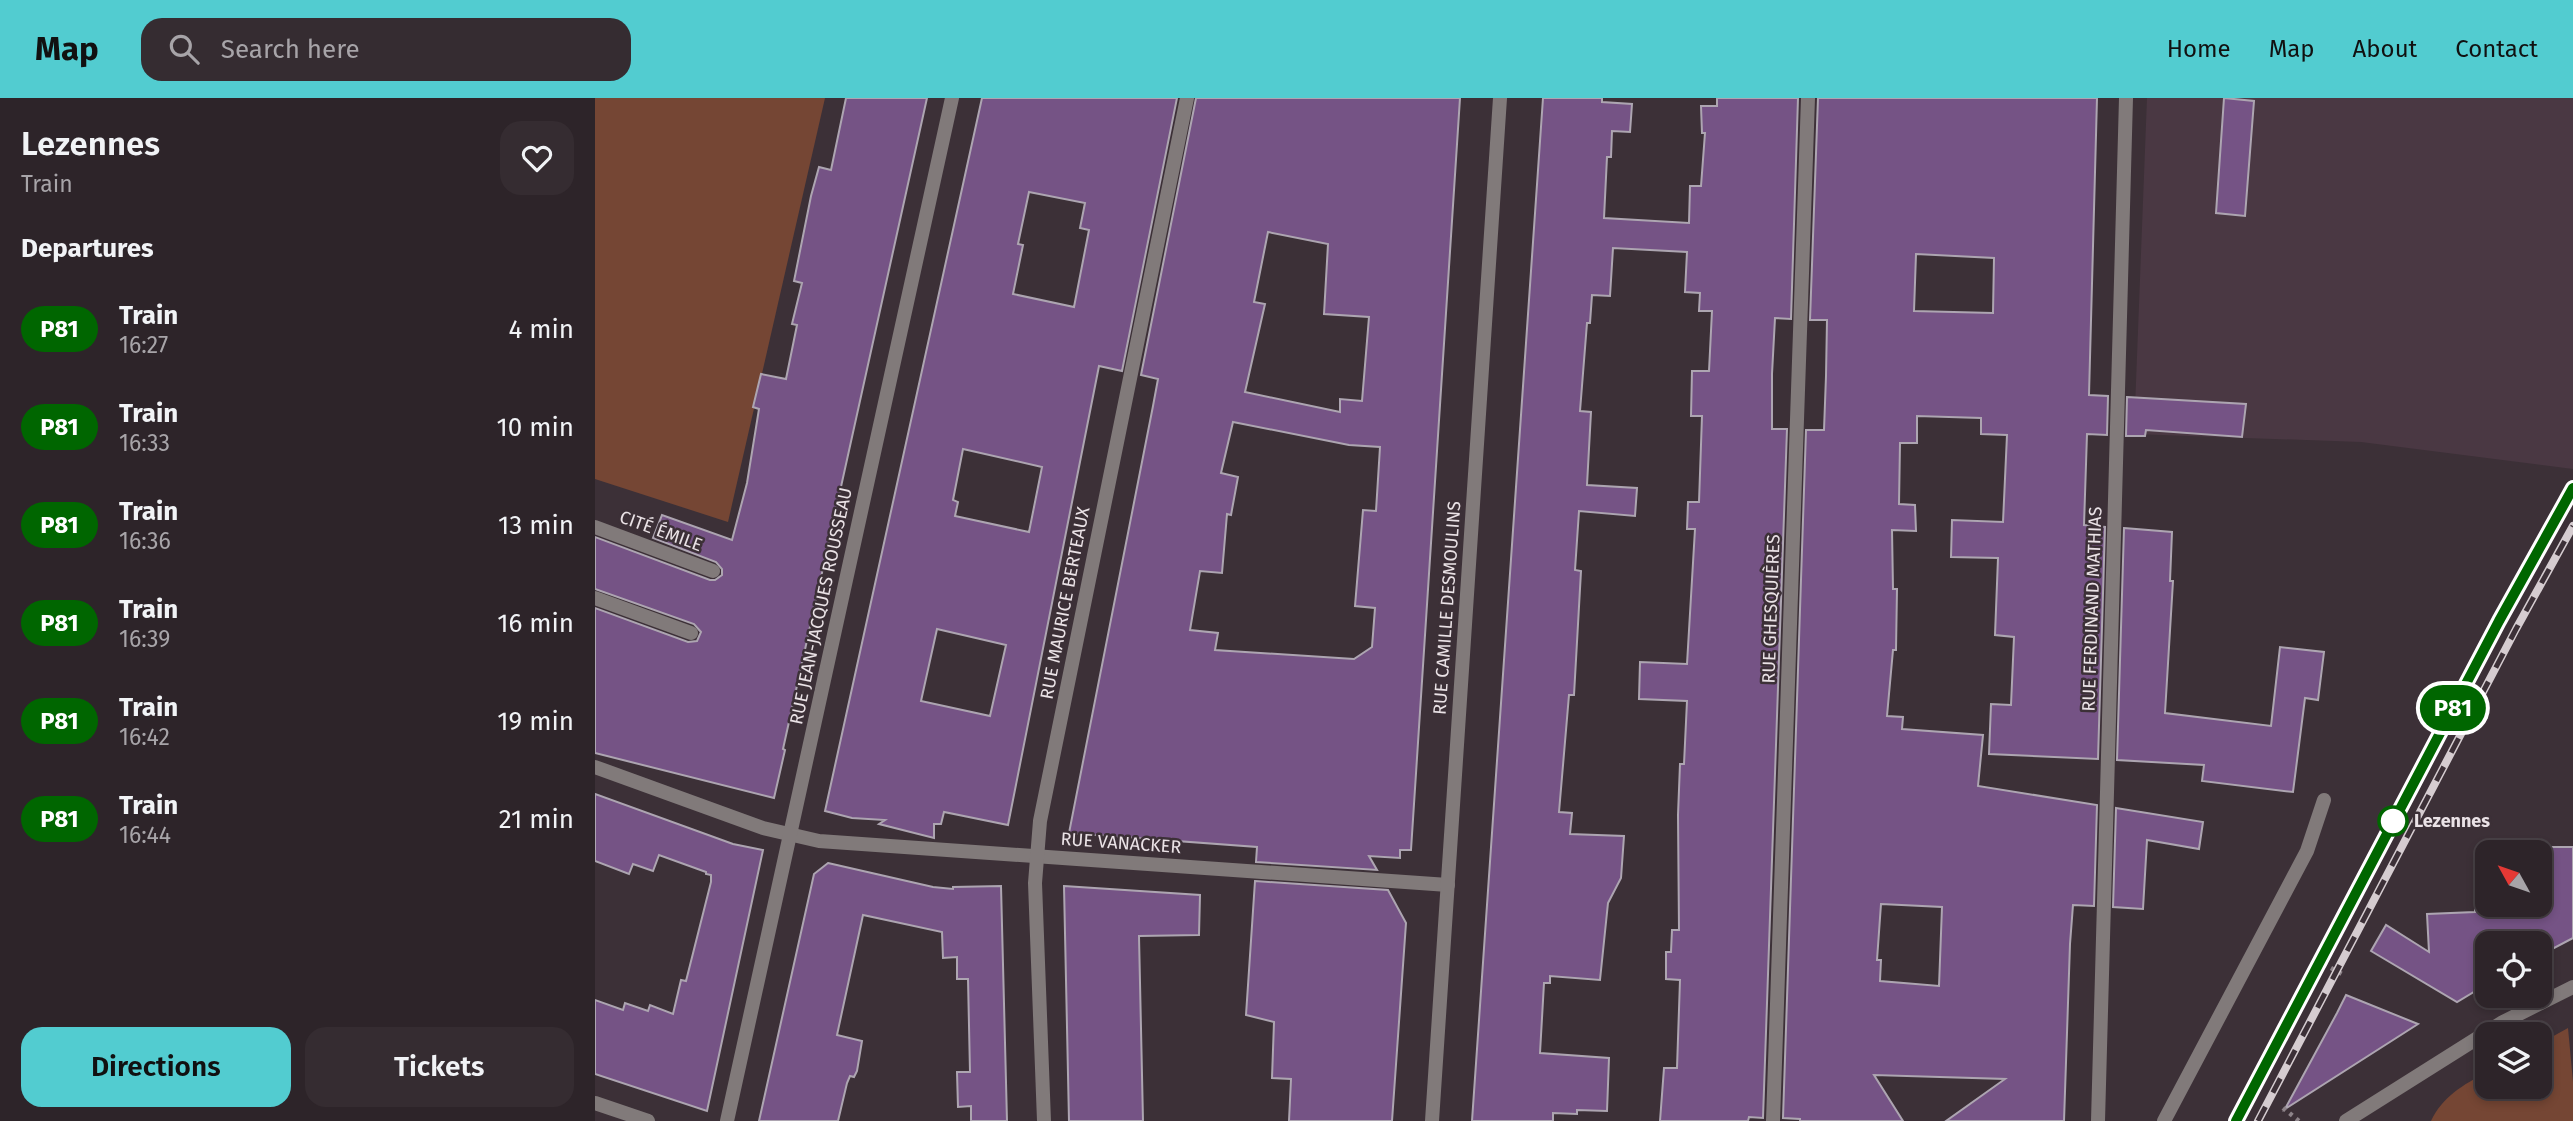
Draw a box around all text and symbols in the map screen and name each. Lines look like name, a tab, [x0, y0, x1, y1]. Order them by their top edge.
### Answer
search box	[141, 18, 631, 81]
text: Map	[35, 29, 99, 69]
icon: search	[165, 30, 203, 68]
text: Search here	[221, 34, 360, 65]
text: Home	[2167, 35, 2231, 63]
text: Map	[2269, 35, 2315, 63]
text: About	[2353, 35, 2417, 63]
text: Contact	[2455, 35, 2538, 63]
button: heart	[500, 121, 574, 195]
text: Lezennes	[21, 124, 160, 164]
text: Train	[21, 170, 73, 198]
text: Departures	[21, 233, 154, 264]
text: Train	[119, 300, 178, 331]
text: 4 min	[508, 314, 574, 345]
text: P81	[40, 315, 79, 343]
text: 16:27	[119, 331, 168, 359]
text: Train	[119, 398, 178, 429]
text: 10 min	[496, 412, 574, 443]
text: P81	[40, 413, 79, 441]
text: 16:33	[119, 429, 170, 457]
street label: RUE JEAN-JACQUES ROUSSEAU	[785, 486, 857, 726]
text: Train	[119, 496, 178, 527]
street label: RUE CAMILLE DESMOULINS	[1429, 500, 1465, 716]
street label: CITÉ ÉMILE	[617, 505, 706, 556]
street label: RUE MAURICE BERTEAUX	[1036, 505, 1095, 701]
street label: RUE FERDINAND MATHIAS	[2077, 506, 2107, 712]
text: 13 min	[498, 510, 574, 541]
text: P81	[40, 511, 79, 539]
text: 16:36	[119, 527, 171, 555]
street label: RUE GHESQUIÈRES	[1756, 534, 1785, 684]
text: Train	[119, 594, 178, 625]
text: 16 min	[497, 608, 574, 639]
text: P81	[40, 609, 79, 637]
text: 16:39	[119, 625, 170, 653]
line badge: P81	[2413, 685, 2493, 731]
text: Train	[119, 692, 178, 723]
text: P81	[2434, 694, 2472, 722]
text: 19 min	[497, 706, 574, 737]
text: P81	[40, 707, 79, 735]
text: 16:42	[119, 723, 170, 751]
text: Train	[119, 790, 178, 821]
text: 21 min	[499, 804, 574, 835]
text: P81	[40, 805, 79, 833]
marker: Lezennes	[2378, 806, 2408, 836]
place label: Lezennes	[2414, 810, 2490, 832]
text: 16:44	[119, 821, 171, 849]
street label: RUE VANACKER	[1060, 828, 1182, 858]
north arrow	[2475, 840, 2551, 917]
map controls	[2475, 840, 2552, 1099]
button: locate	[2475, 931, 2552, 1008]
button: layers	[2475, 1022, 2552, 1099]
button: Directions	[21, 1027, 291, 1107]
button: Tickets	[305, 1027, 574, 1107]

